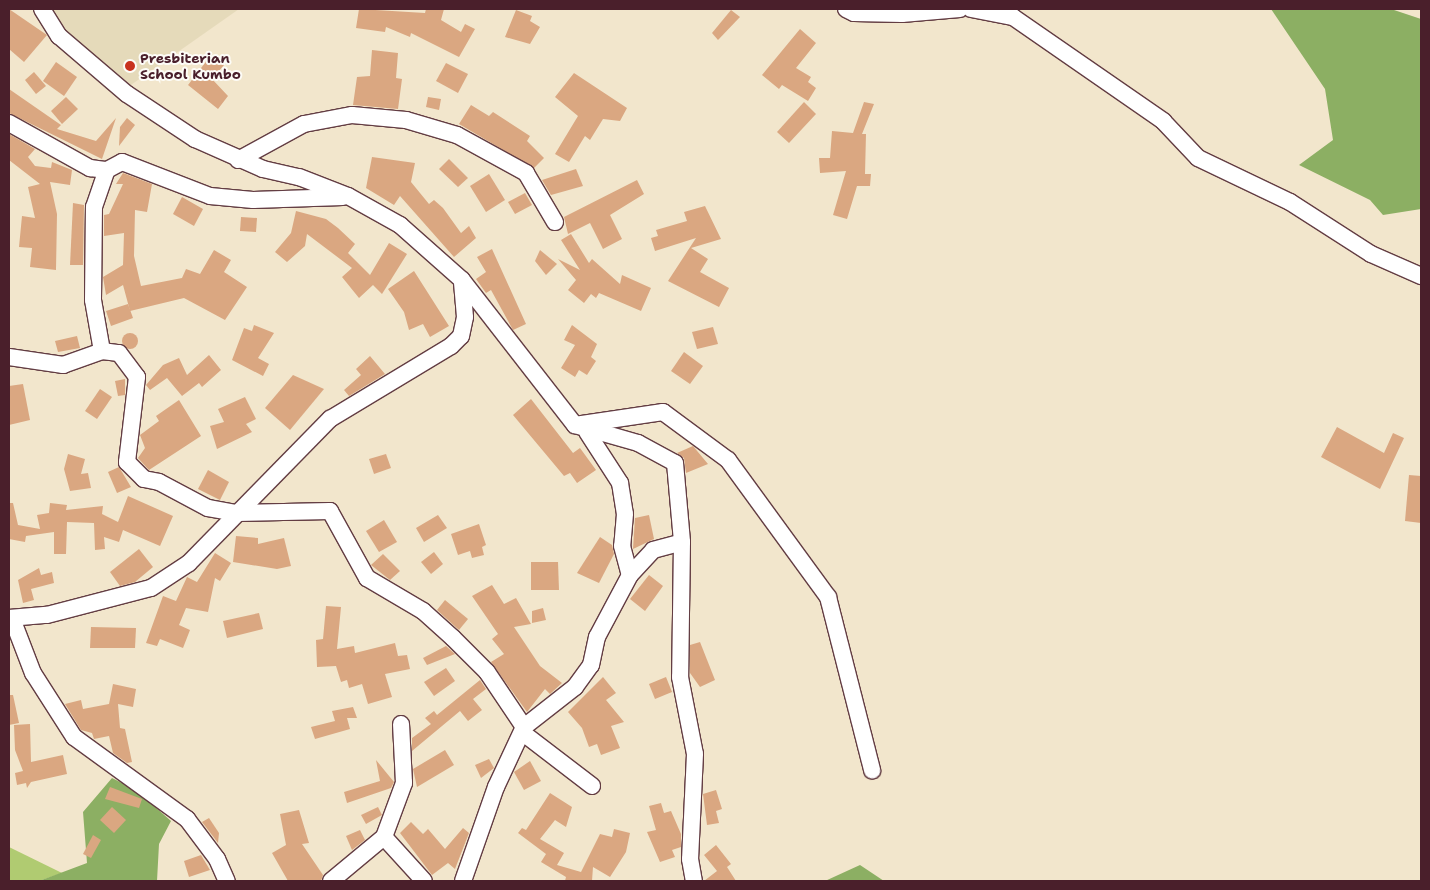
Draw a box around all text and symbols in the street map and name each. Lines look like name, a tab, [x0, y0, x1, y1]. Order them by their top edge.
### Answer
place label: Presbiterian School Kumbo	[140, 50, 241, 82]
marker: Presbiterian School Kumbo	[124, 60, 136, 72]

